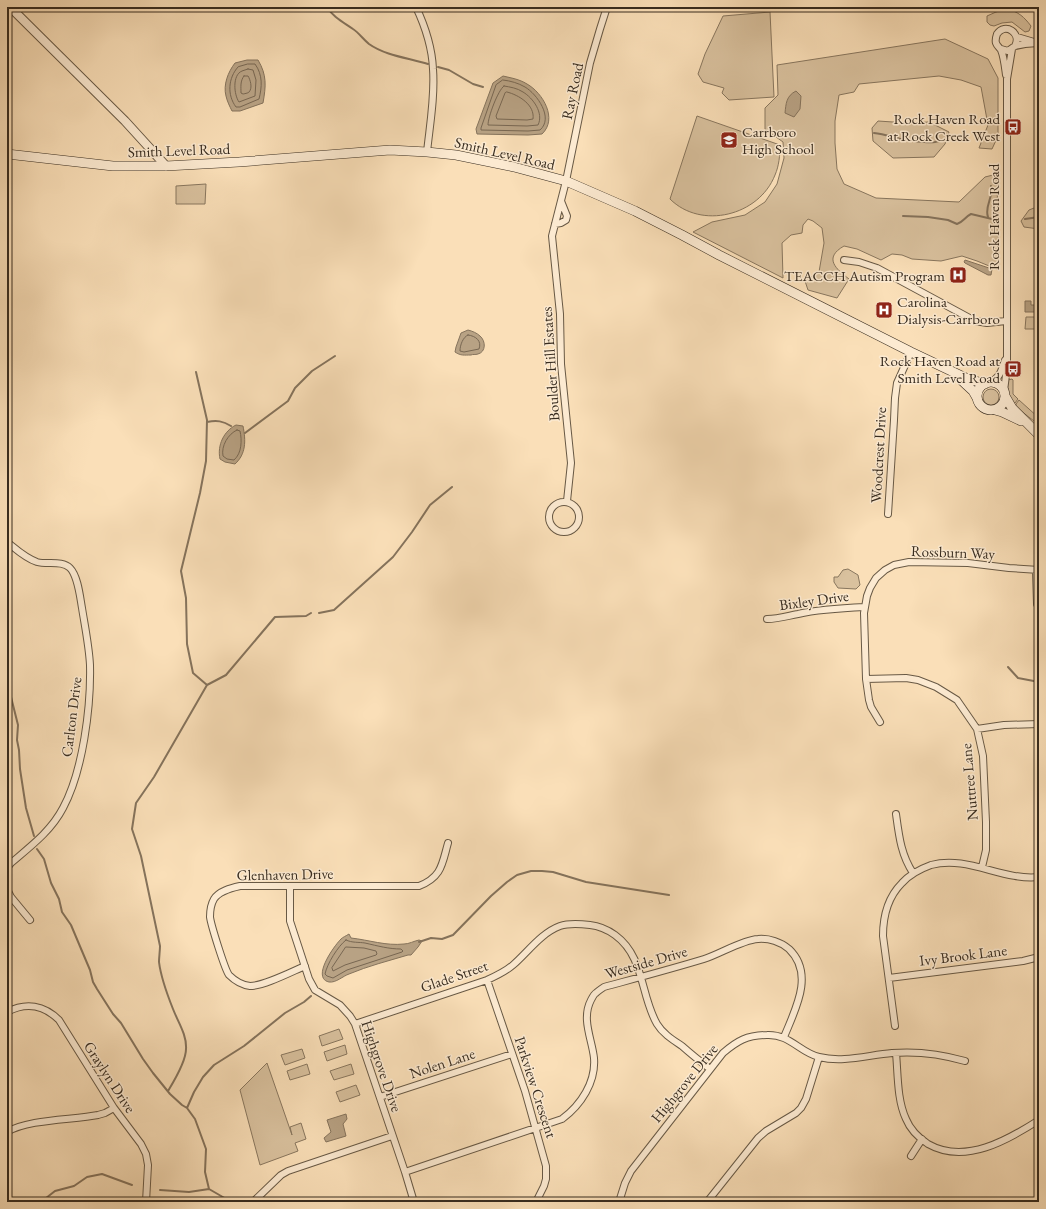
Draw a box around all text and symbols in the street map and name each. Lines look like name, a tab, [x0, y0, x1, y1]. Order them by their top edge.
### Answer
street label: Ray Road	[557, 61, 587, 121]
place label: Rock Haven Road at Rock Creek West	[887, 109, 1000, 145]
bus stop icon: Rock Haven Road at Rock Creek West	[1003, 117, 1023, 137]
place label: Carrboro High School	[742, 122, 815, 158]
school or university icon: Carrboro High School	[719, 130, 739, 150]
street label: Smith Level Road	[453, 132, 557, 174]
street label: Smith Level Road	[127, 139, 231, 161]
street label: Rock Haven Road	[984, 163, 1003, 270]
hospital icon: TEACCH Autism Program	[948, 265, 968, 285]
place label: TEACCH Autism Program	[784, 266, 945, 285]
place label: Carolina Dialysis-Carrboro	[897, 292, 1000, 328]
hospital icon: Carolina Dialysis-Carrboro	[874, 300, 894, 320]
street label: Boulder Hill Estates	[537, 306, 563, 422]
place label: Rock Haven Road at Smith Level Road	[880, 351, 1000, 387]
bus stop icon: Rock Haven Road at Smith Level Road	[1003, 359, 1023, 379]
street label: Woodcrest Drive	[866, 406, 890, 503]
street label: Rossburn Way	[911, 541, 996, 563]
street label: Bixley Drive	[778, 586, 850, 614]
street label: Carlton Drive	[57, 676, 85, 758]
street label: Nuttree Lane	[956, 743, 982, 821]
street label: Glenhaven Drive	[236, 864, 334, 884]
street label: Ivy Brook Lane	[918, 940, 1008, 970]
street label: Westside Drive	[603, 941, 689, 983]
street label: Glade Street	[418, 956, 490, 996]
street label: Highgrove Drive	[357, 1018, 407, 1115]
street label: Parkview Crescent	[511, 1034, 561, 1140]
street label: Graylyn Drive	[80, 1038, 140, 1116]
street label: Highgrove Drive	[646, 1040, 722, 1126]
street label: Nolen Lane	[407, 1043, 477, 1083]

